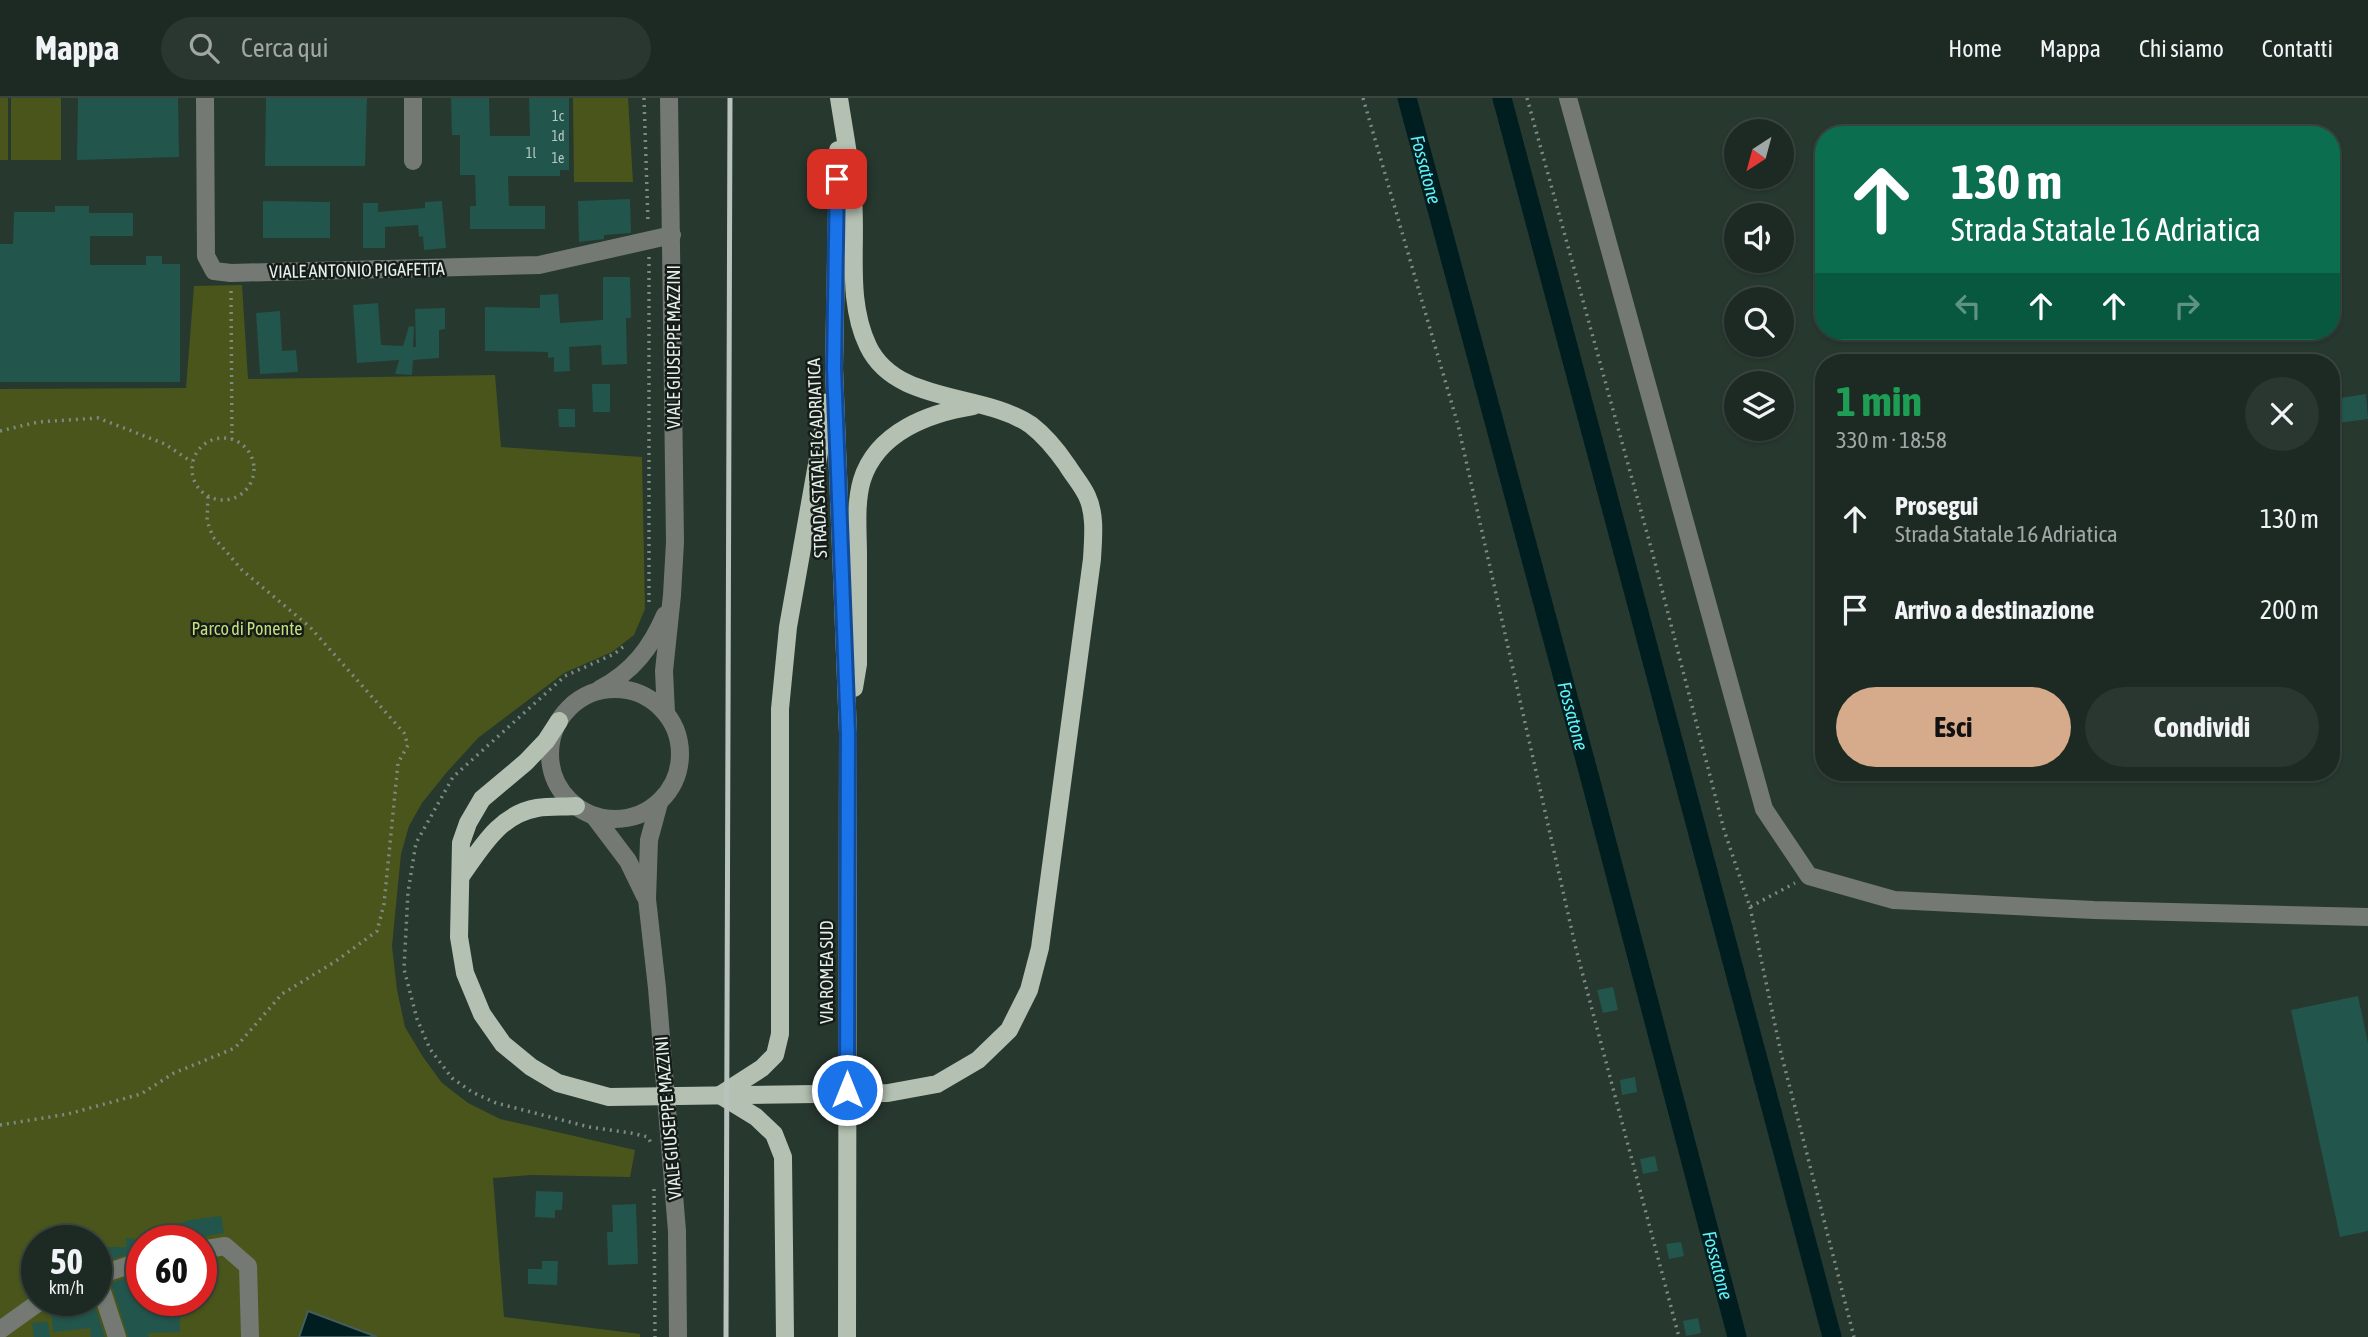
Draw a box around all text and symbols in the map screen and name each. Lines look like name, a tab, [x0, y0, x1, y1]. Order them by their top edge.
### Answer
search box	[161, 17, 651, 80]
text: Mappa	[35, 29, 119, 67]
icon: search	[185, 29, 223, 67]
text: Cerca qui	[241, 33, 328, 63]
text: Home	[1948, 35, 2002, 62]
text: Mappa	[2040, 35, 2101, 62]
text: Chi siamo	[2139, 35, 2224, 62]
text: Contatti	[2262, 35, 2333, 62]
house number: 1c	[552, 108, 565, 124]
north arrow	[1724, 119, 1794, 189]
map controls	[1724, 119, 1794, 441]
house number: 1d	[551, 128, 565, 144]
water label: Fossatone	[1406, 133, 1446, 206]
house number: 1l	[526, 145, 536, 161]
pin	[807, 149, 867, 209]
house number: 1e	[552, 150, 564, 166]
text: 130 m	[1951, 153, 2062, 209]
icon: ahead	[1836, 154, 1927, 245]
icon: arrive	[818, 160, 856, 198]
button: sound	[1724, 203, 1794, 273]
text: Strada Statale 16 Adriatica	[1951, 211, 2261, 248]
street label: VIALE ANTONIO PIGAFETTA	[269, 258, 445, 282]
street label: VIALE GIUSEPPE MAZZINI	[663, 265, 684, 429]
button: search	[1724, 287, 1794, 357]
icon: left	[1949, 287, 1987, 325]
icon: ahead	[2022, 287, 2060, 325]
icon: ahead	[2095, 287, 2133, 325]
icon: right	[2168, 287, 2206, 325]
street label: STRADA STATALE 16 ADRIATICA	[803, 358, 831, 558]
button: layers	[1724, 371, 1794, 441]
text: 1 min	[1836, 377, 1922, 425]
button: close	[2245, 377, 2319, 451]
text: 330 m · 18:58	[1836, 427, 1947, 453]
text: Prosegui	[1895, 491, 1978, 521]
icon: ahead	[1836, 500, 1874, 538]
text: 130 m	[2260, 504, 2319, 534]
text: Strada Statale 16 Adriatica	[1895, 521, 2118, 547]
icon: arrive	[1836, 591, 1874, 629]
text: Arrivo a destinazione	[1895, 595, 2094, 625]
text: 200 m	[2260, 595, 2319, 625]
park label: Parco di Ponente	[192, 618, 302, 639]
water label: Fossatone	[1553, 679, 1593, 753]
button: Esci	[1836, 687, 2071, 767]
button: Condividi	[2085, 687, 2319, 767]
street label: VIA ROMEA SUD	[816, 920, 837, 1024]
street label: VIALE GIUSEPPE MAZZINI	[650, 1035, 686, 1201]
position arrow	[810, 1053, 884, 1127]
speed limit sign: 60	[126, 1225, 217, 1316]
water label: Fossatone	[1699, 1228, 1738, 1302]
text: 50	[50, 1241, 83, 1281]
text: km/h	[49, 1277, 84, 1298]

